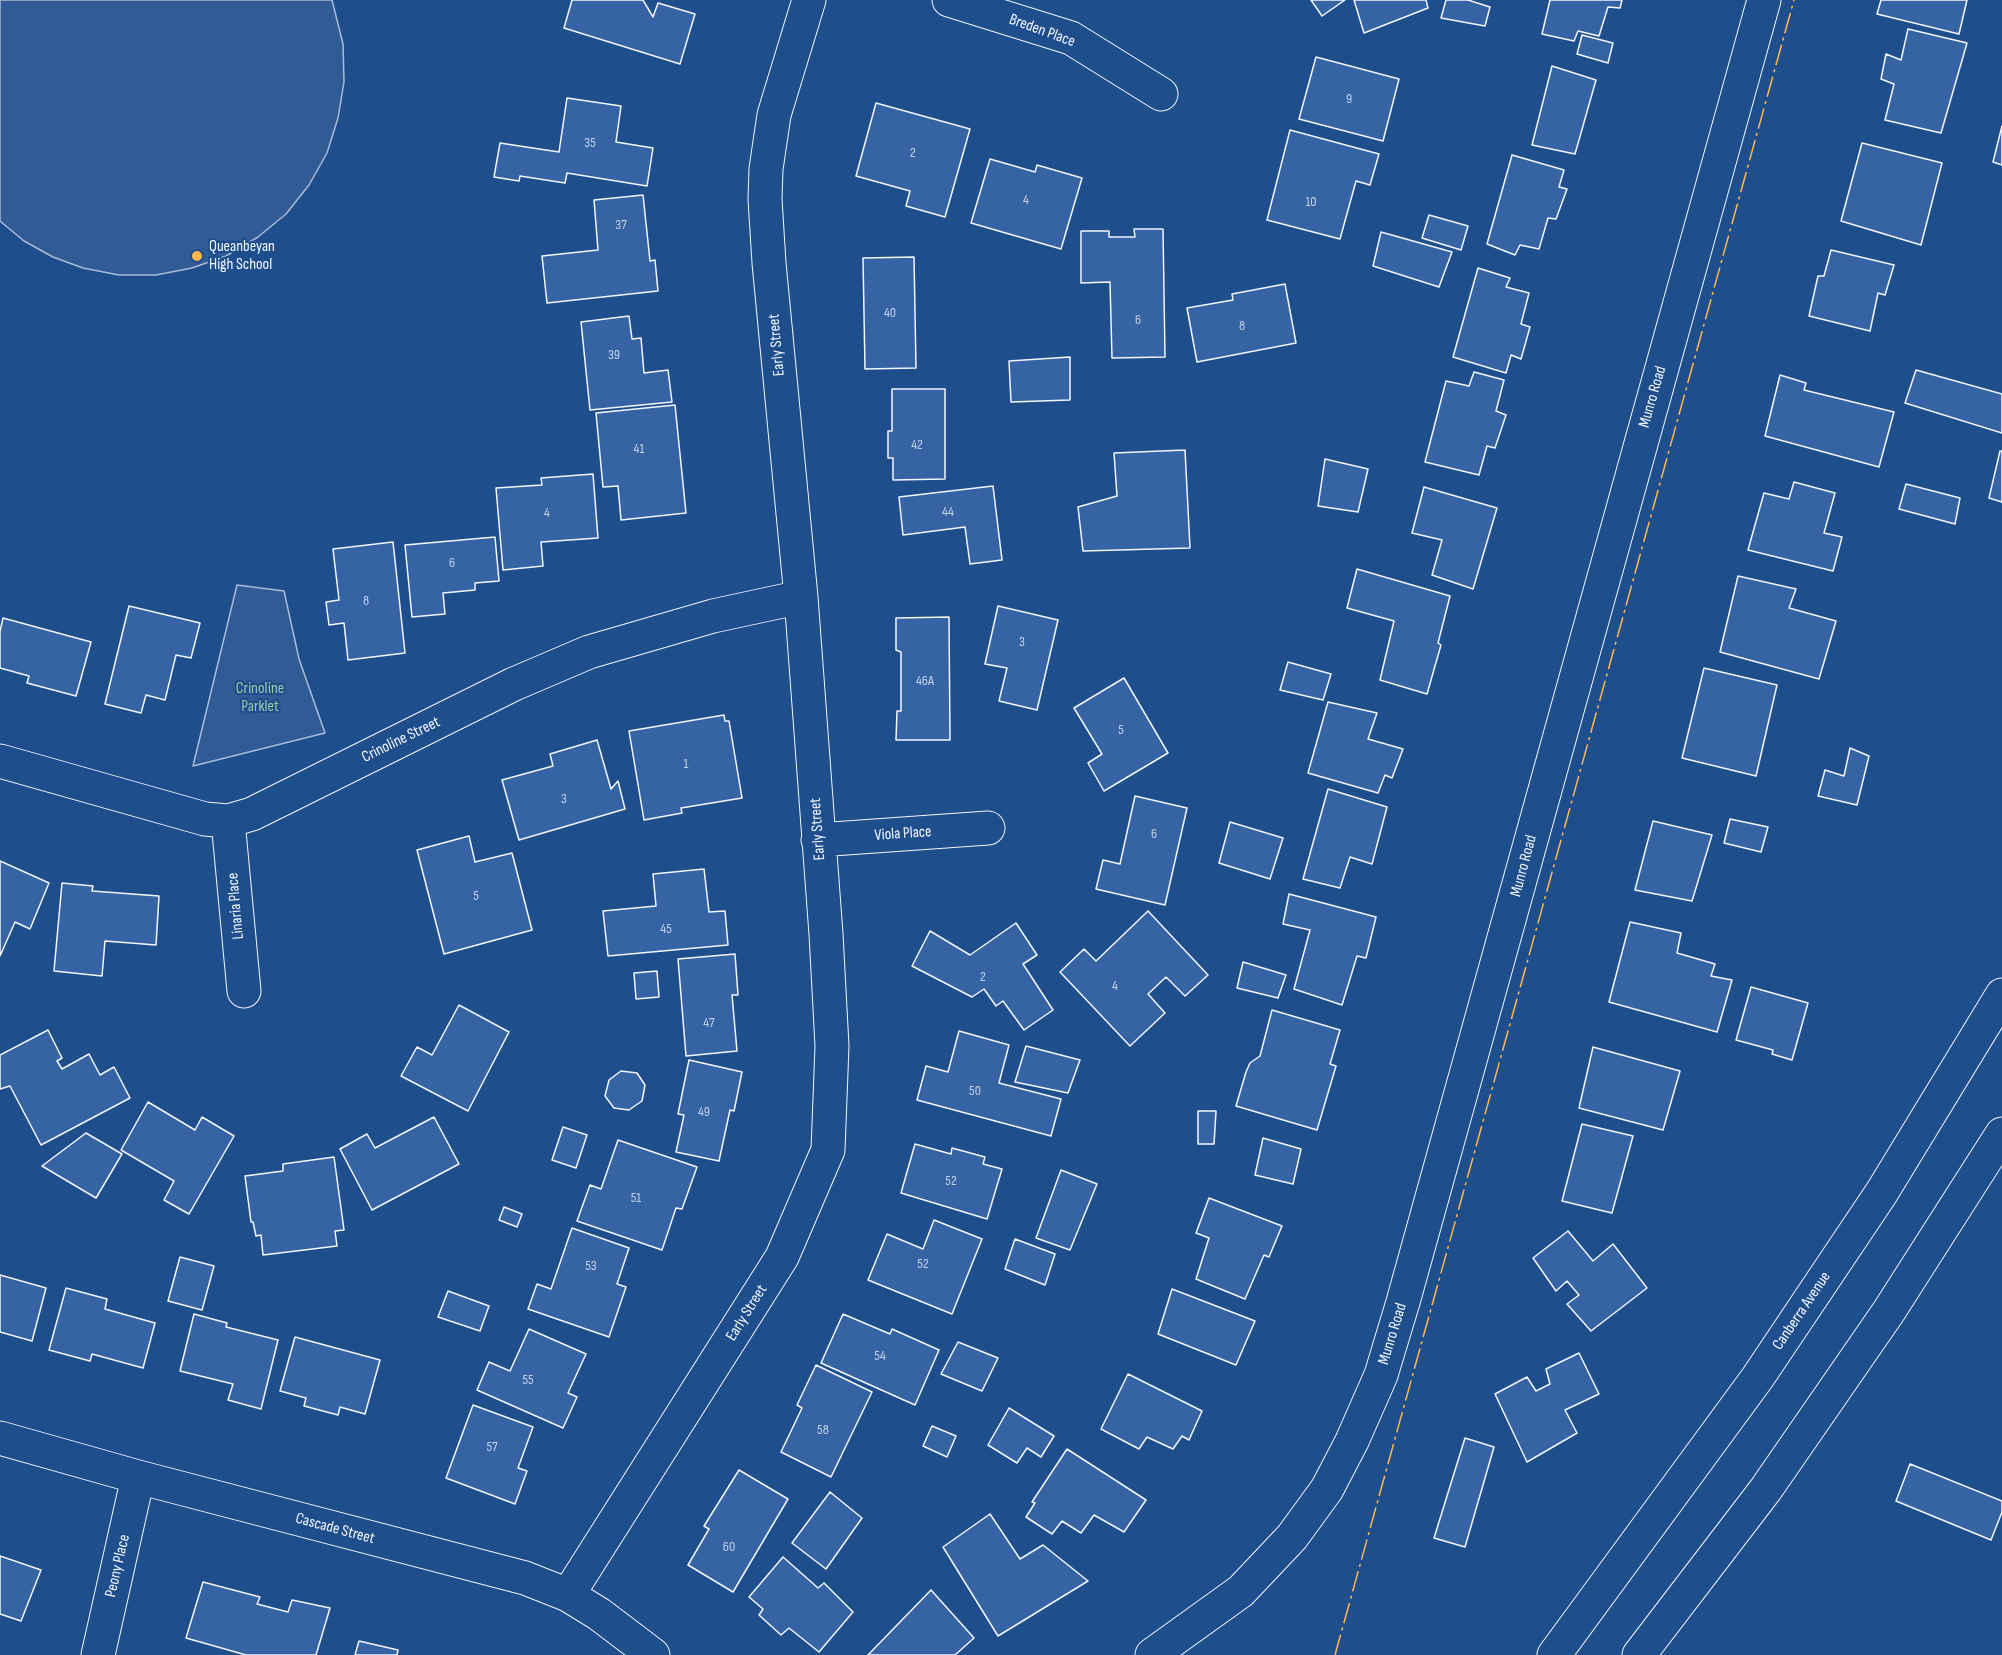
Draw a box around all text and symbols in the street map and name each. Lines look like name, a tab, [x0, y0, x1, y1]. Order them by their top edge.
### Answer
street label: Breden Place	[1006, 10, 1078, 52]
house number: 9	[1346, 91, 1352, 107]
house number: 35	[584, 135, 596, 151]
house number: 2	[910, 145, 916, 161]
house number: 4	[1023, 192, 1029, 208]
house number: 10	[1305, 194, 1317, 210]
house number: 37	[615, 217, 627, 233]
place label: Queanbeyan High School	[209, 237, 275, 275]
marker: Queanbeyan High School	[190, 249, 204, 263]
house number: 40	[884, 305, 896, 321]
house number: 6	[1135, 312, 1141, 328]
street label: Early Street	[765, 313, 789, 377]
house number: 8	[1239, 318, 1245, 334]
house number: 39	[608, 347, 620, 363]
street label: Munro Road	[1635, 364, 1671, 430]
house number: 42	[911, 437, 923, 453]
house number: 41	[634, 441, 644, 457]
house number: 44	[942, 504, 954, 520]
house number: 4	[544, 505, 550, 521]
house number: 6	[449, 555, 455, 571]
house number: 8	[363, 593, 369, 609]
house number: 3	[1019, 634, 1025, 650]
house number: 46A	[916, 673, 934, 689]
park label: Crinoline Parklet	[236, 679, 284, 717]
street label: Crinoline Street	[359, 713, 443, 767]
house number: 5	[1118, 722, 1124, 738]
house number: 1	[684, 756, 688, 772]
house number: 3	[561, 791, 567, 807]
street label: Early Street	[806, 797, 830, 861]
street label: Viola Place	[874, 822, 932, 846]
house number: 6	[1151, 826, 1157, 842]
street label: Munro Road	[1507, 833, 1541, 899]
street label: Linaria Place	[224, 872, 248, 940]
house number: 5	[473, 888, 479, 904]
house number: 45	[660, 921, 672, 937]
house number: 2	[980, 969, 986, 985]
house number: 4	[1112, 978, 1118, 994]
house number: 47	[703, 1015, 715, 1031]
house number: 50	[969, 1083, 981, 1099]
house number: 49	[698, 1104, 710, 1120]
house number: 52	[945, 1173, 957, 1189]
house number: 51	[631, 1190, 641, 1206]
house number: 52	[917, 1256, 929, 1272]
house number: 53	[585, 1258, 597, 1274]
street label: Canberra Avenue	[1769, 1268, 1835, 1354]
street label: Early Street	[722, 1281, 772, 1345]
street label: Munro Road	[1375, 1301, 1411, 1367]
house number: 54	[874, 1348, 886, 1364]
house number: 55	[522, 1372, 534, 1388]
house number: 58	[817, 1422, 829, 1438]
house number: 57	[486, 1439, 498, 1455]
street label: Cascade Street	[293, 1509, 377, 1549]
street label: Peony Place	[101, 1533, 135, 1599]
house number: 60	[723, 1539, 735, 1555]

